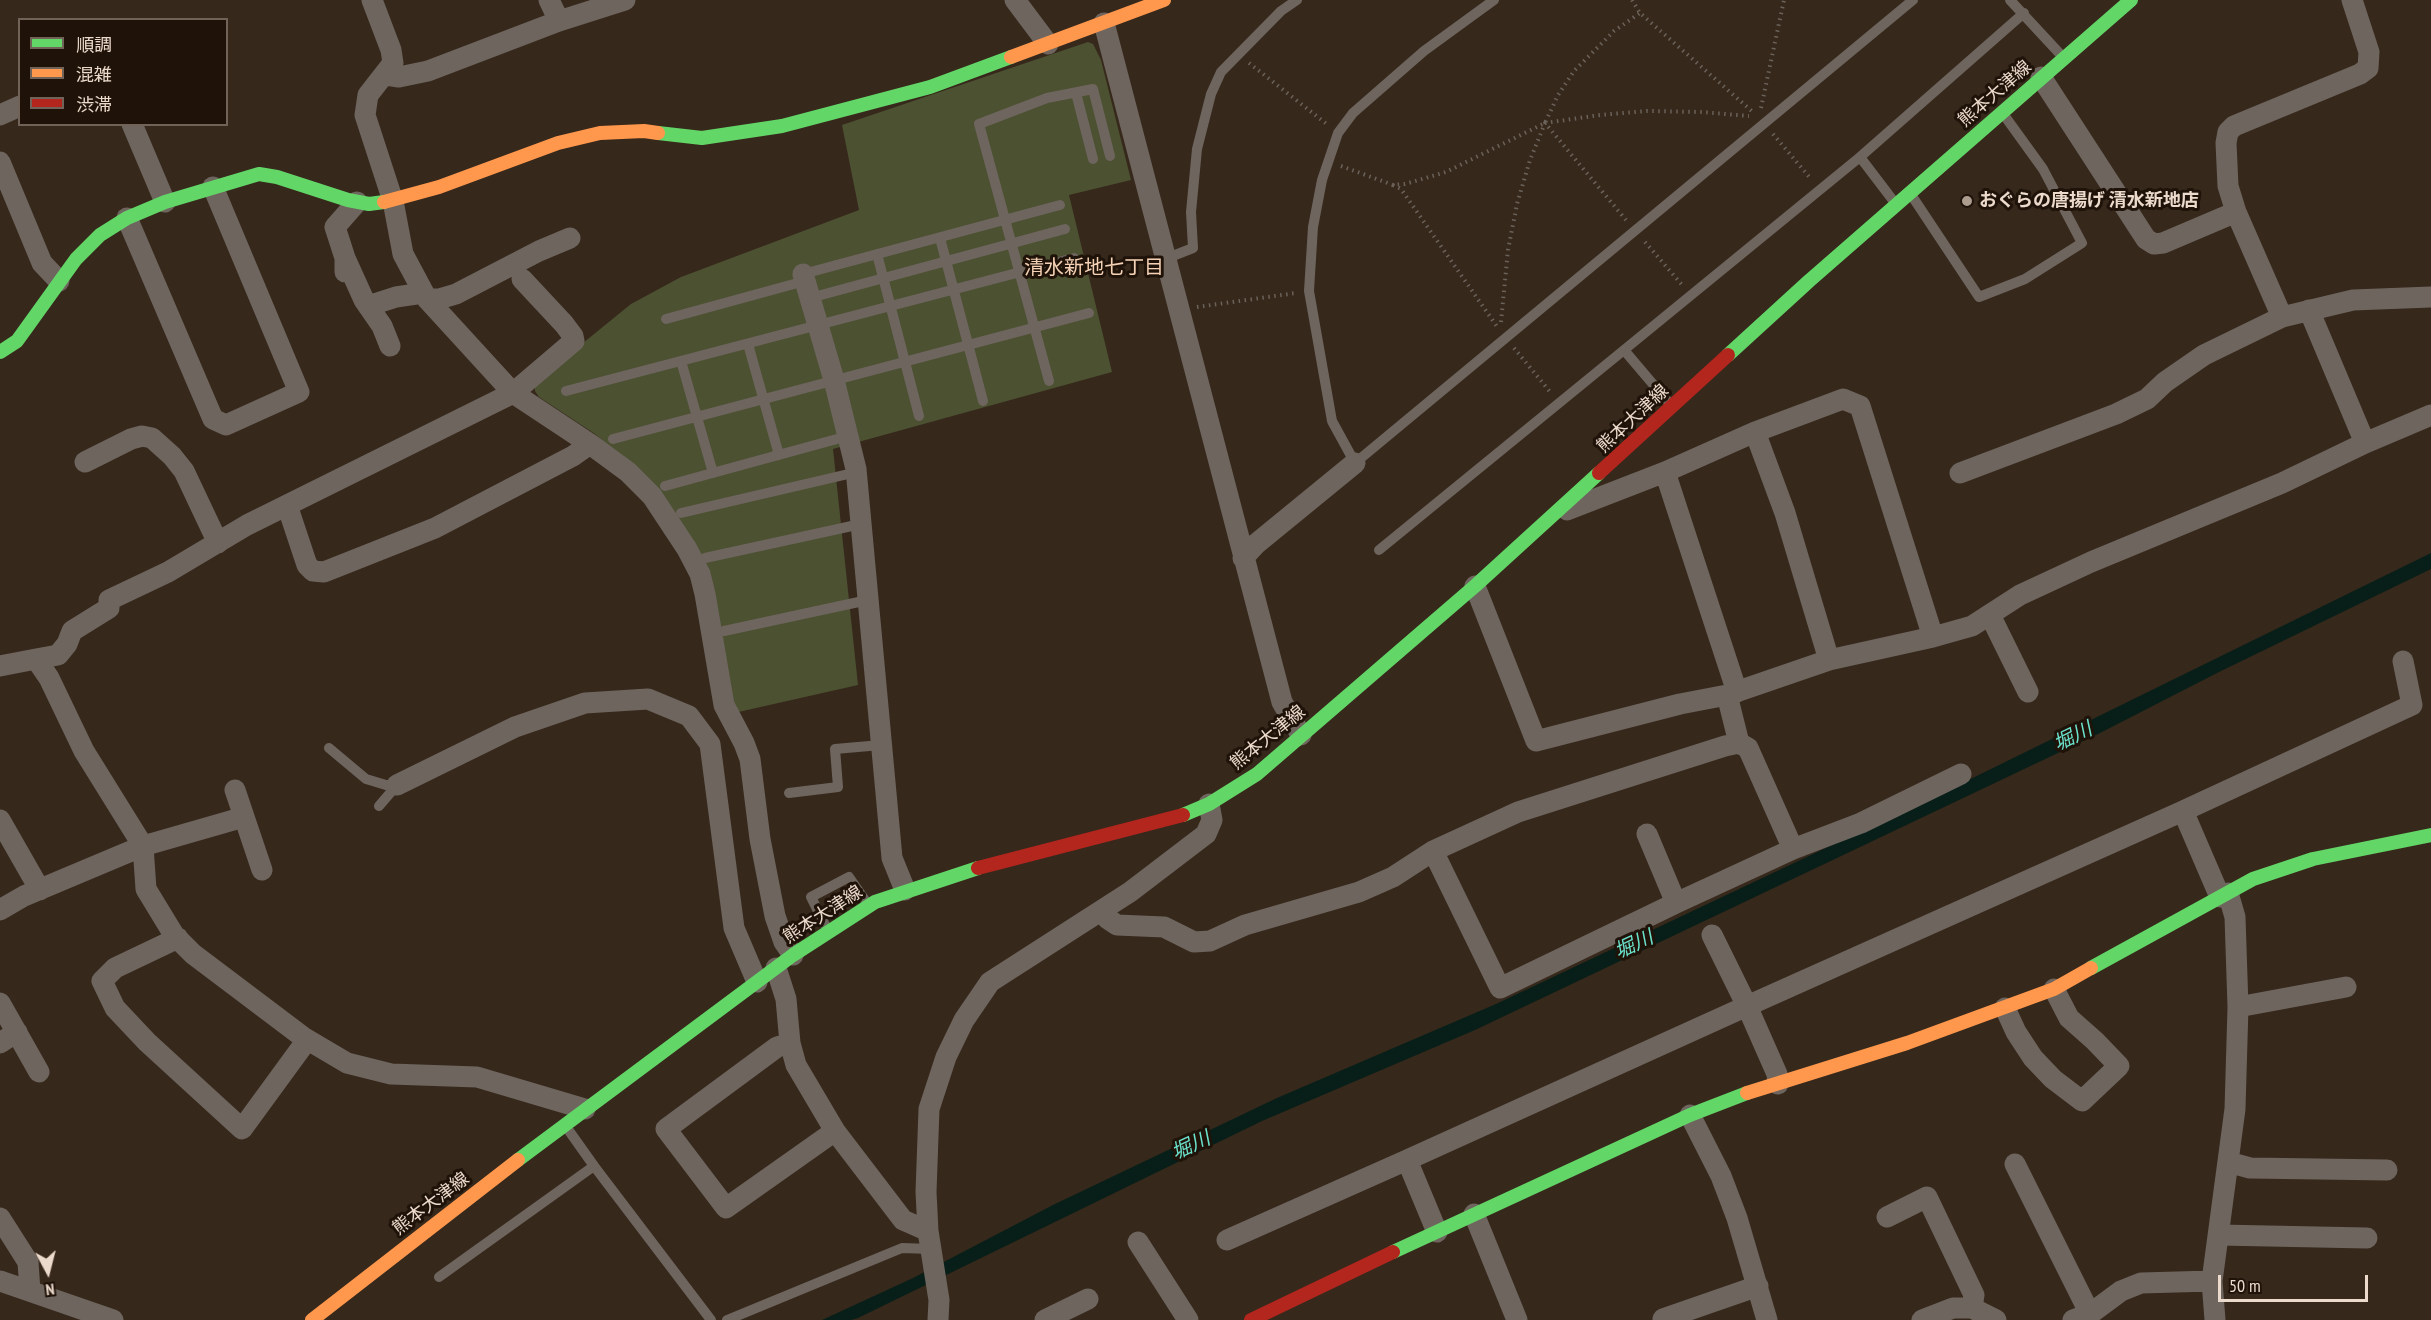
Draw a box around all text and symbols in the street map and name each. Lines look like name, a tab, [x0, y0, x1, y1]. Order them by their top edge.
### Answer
legend	[18, 18, 228, 126]
text: 順調	[76, 33, 112, 56]
street label: 熊本大津線	[1954, 56, 2036, 132]
text: 混雑	[76, 63, 112, 86]
text: 渋滞	[76, 93, 112, 116]
place label: おぐらの唐揚げ 清水新地店	[1979, 190, 2199, 212]
marker: おぐらの唐揚げ 清水新地店	[1960, 194, 1974, 208]
district label: 清水新地七丁目	[1024, 256, 1164, 280]
street label: 熊本大津線	[1593, 380, 1673, 458]
street label: 熊本大津線	[1226, 701, 1310, 775]
water label: 堀川	[2050, 717, 2096, 757]
street label: 熊本大津線	[779, 881, 867, 949]
water label: 堀川	[1611, 926, 1657, 964]
water label: 堀川	[1168, 1127, 1214, 1165]
street label: 熊本大津線	[389, 1168, 473, 1240]
north arrow	[18, 1242, 78, 1302]
scale bar	[2221, 1263, 2371, 1301]
text: 50 m	[2229, 1274, 2261, 1297]
text: N	[45, 1279, 56, 1300]

